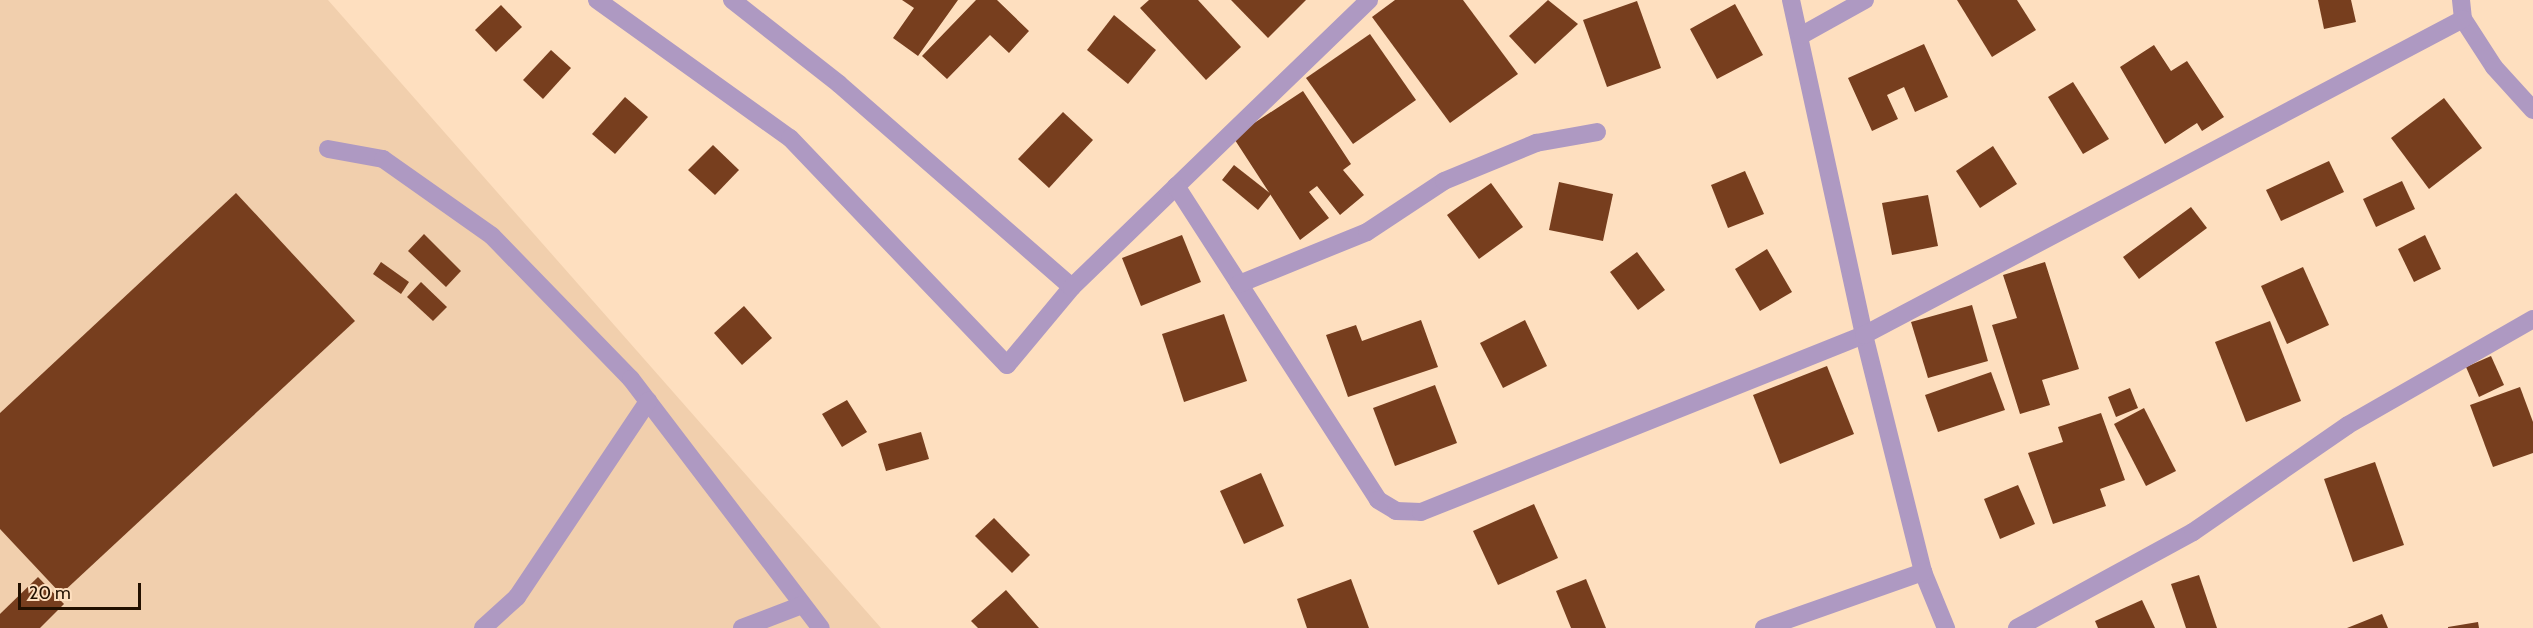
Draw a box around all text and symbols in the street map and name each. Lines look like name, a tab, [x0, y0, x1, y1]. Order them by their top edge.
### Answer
scale bar	[21, 571, 144, 609]
text: 20 m	[29, 582, 71, 604]

